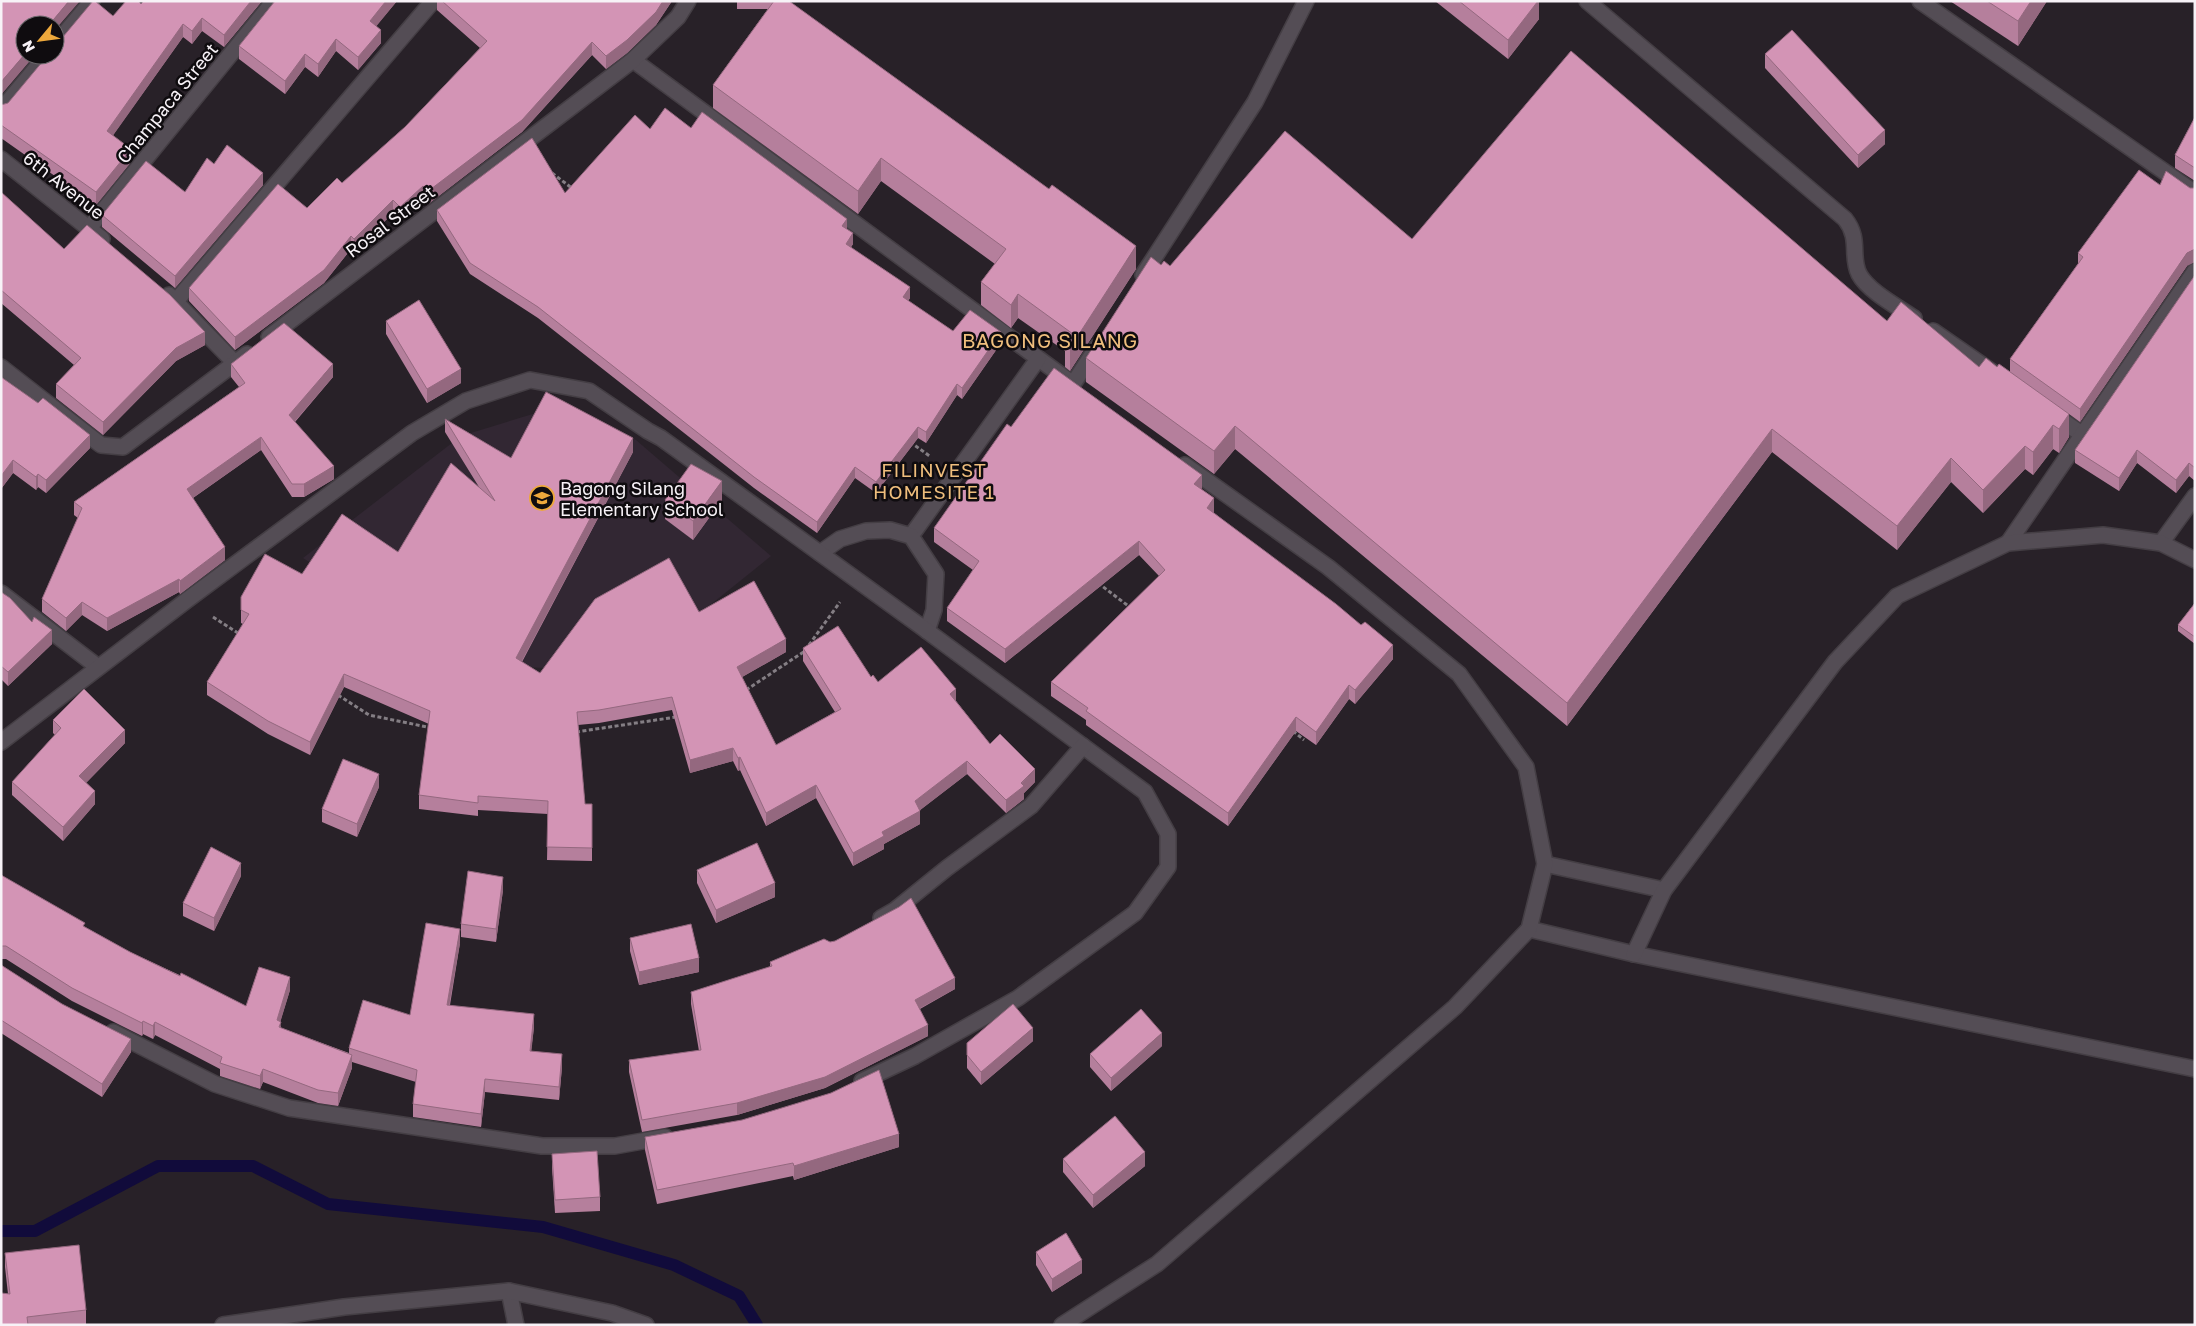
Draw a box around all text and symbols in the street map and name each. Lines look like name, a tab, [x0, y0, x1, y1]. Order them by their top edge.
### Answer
north arrow	[15, 15, 65, 65]
text: N	[18, 38, 38, 55]
street label: Champaca Street	[112, 38, 222, 168]
street label: 6th Avenue	[19, 146, 109, 224]
street label: Rosal Street	[341, 180, 439, 262]
district label: BAGONG SILANG	[962, 328, 1138, 352]
district label: FILINVEST HOMESITE 1	[873, 458, 995, 503]
place label: Bagong Silang Elementary School	[560, 477, 724, 520]
school or university icon: Bagong Silang Elementary School	[529, 485, 555, 511]

